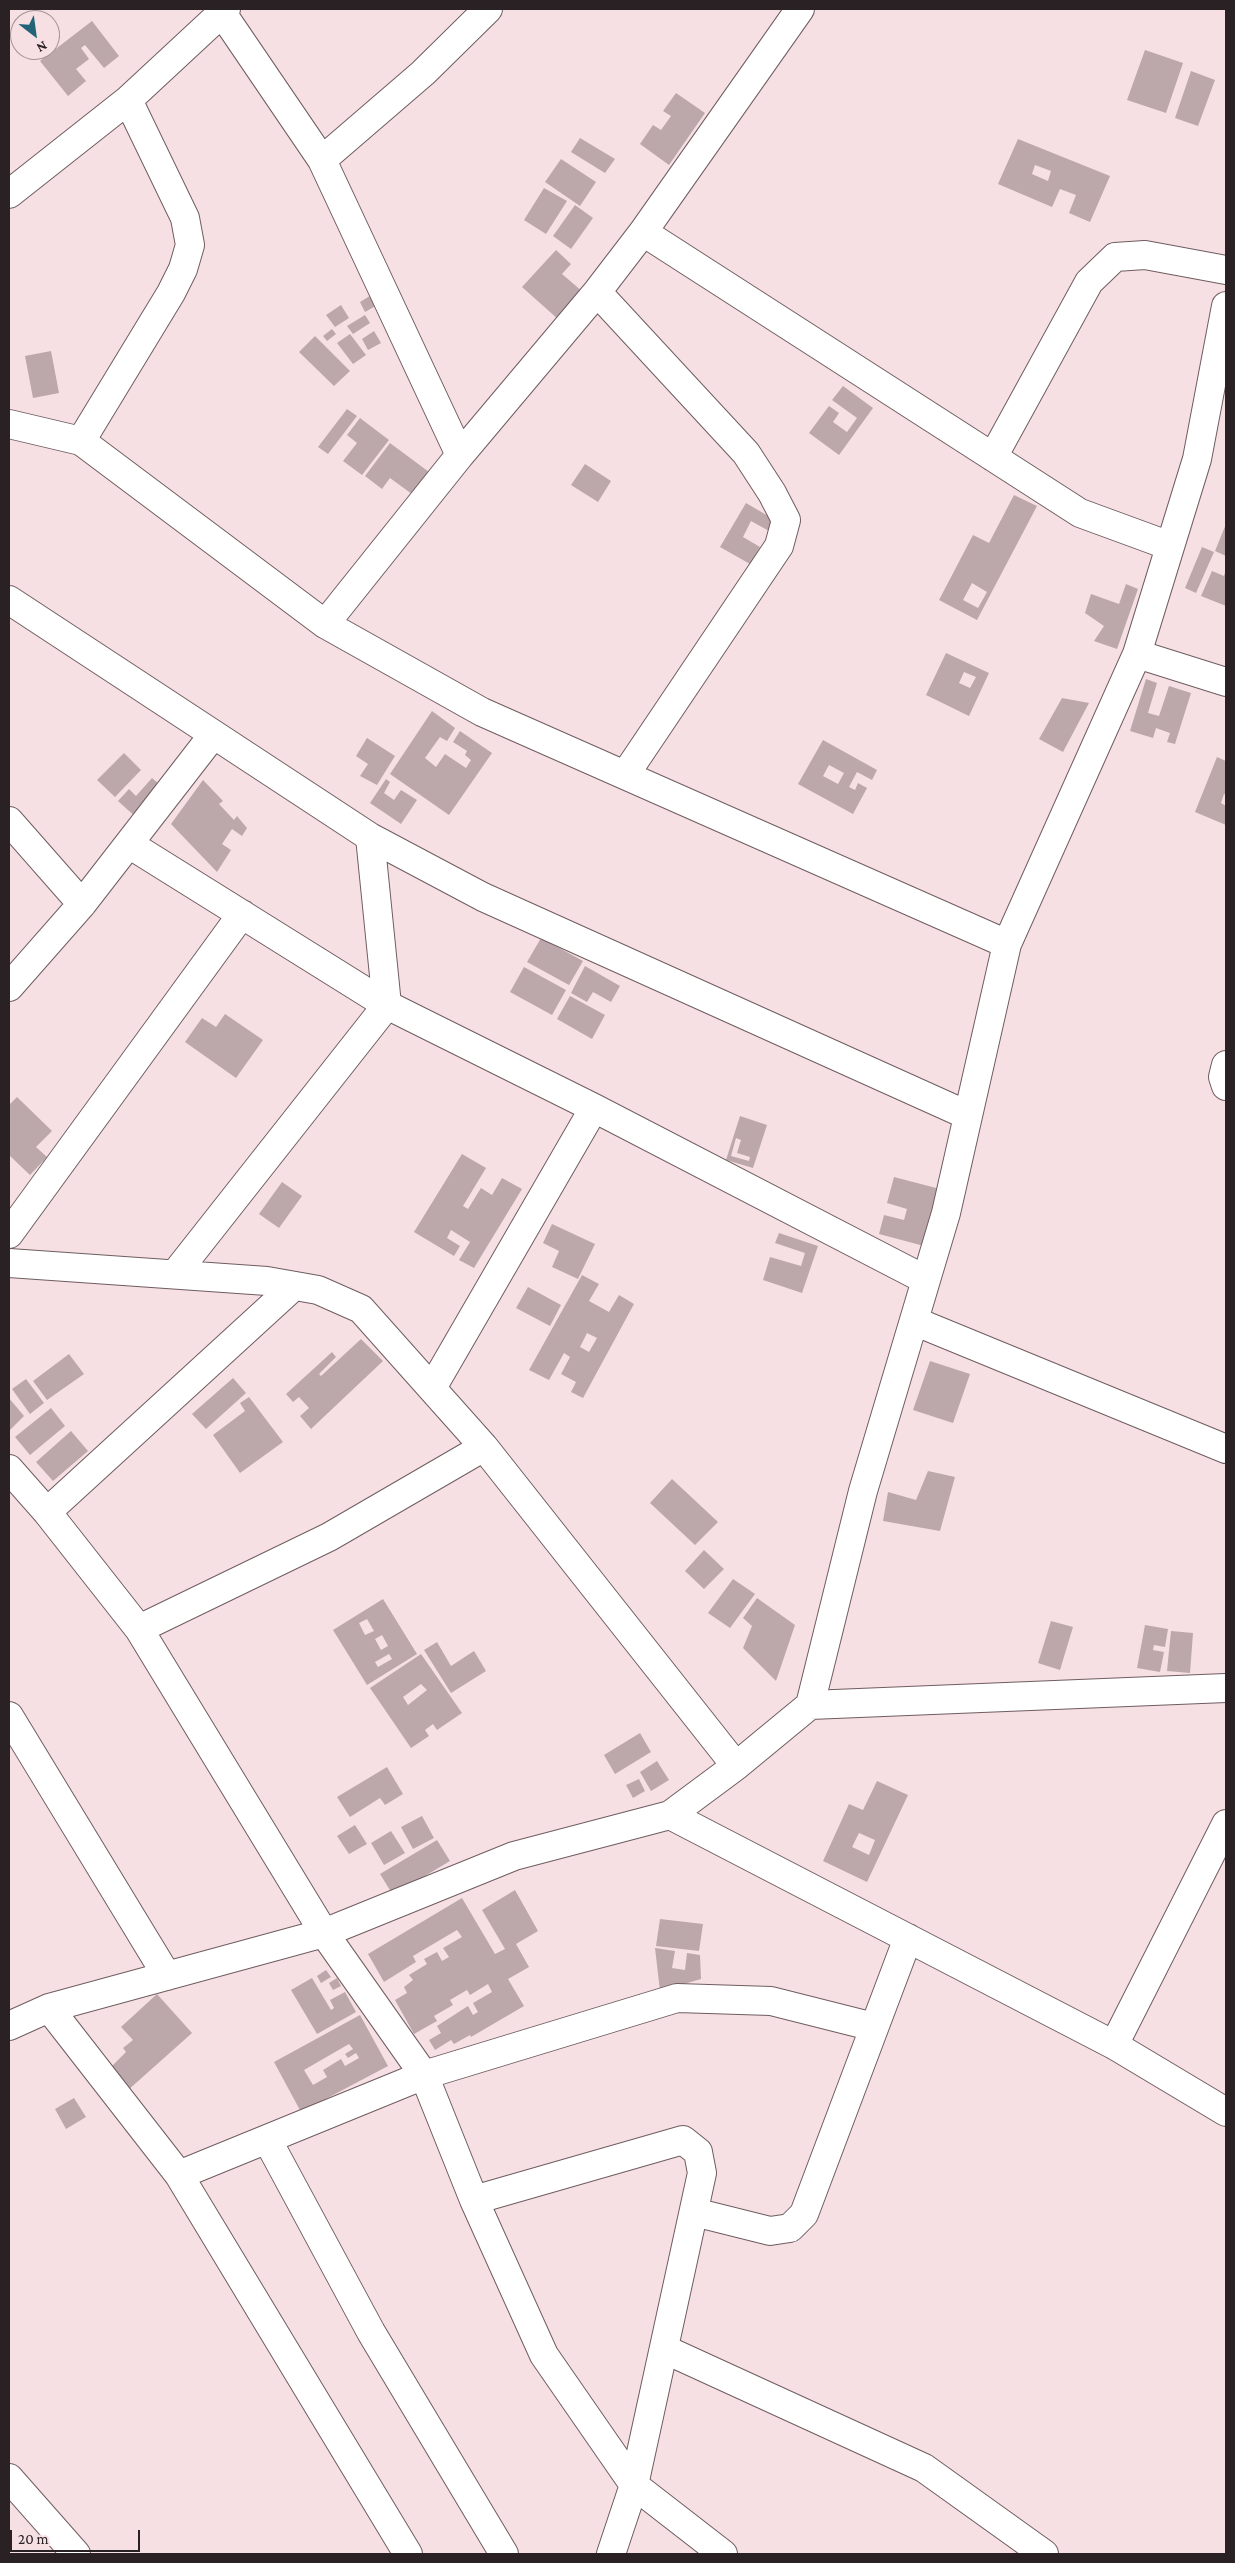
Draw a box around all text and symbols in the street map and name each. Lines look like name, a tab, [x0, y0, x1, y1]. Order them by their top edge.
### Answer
north arrow	[10, 10, 60, 60]
text: N	[34, 38, 50, 56]
scale bar	[12, 2520, 142, 2552]
text: 20 m	[18, 2531, 49, 2547]

